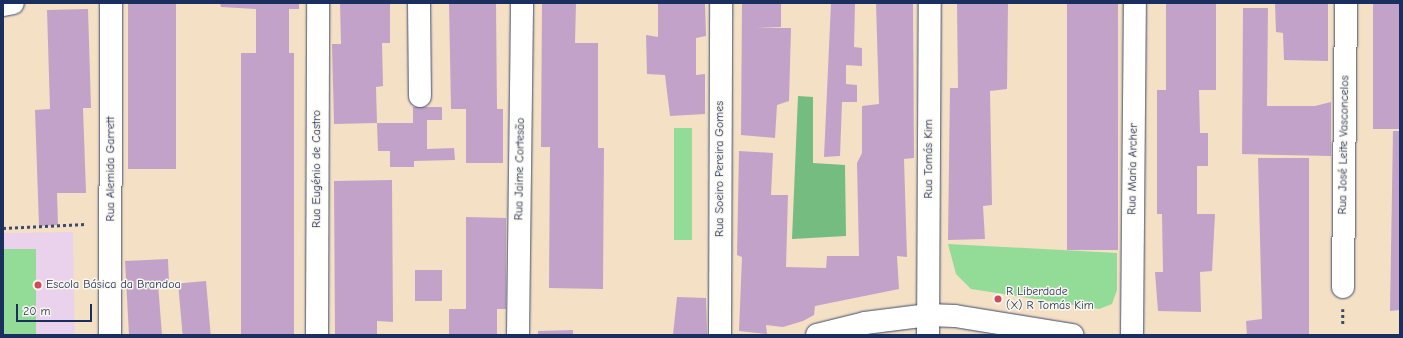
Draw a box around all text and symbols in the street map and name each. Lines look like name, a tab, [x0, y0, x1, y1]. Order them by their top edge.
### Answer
street label: Rua José Leite Vasconcelos	[1336, 75, 1352, 215]
street label: Rua Soeiro Pereira Gomes	[713, 101, 727, 237]
street label: Rua Eugénio de Castro	[310, 110, 324, 228]
street label: Rua Alemida Garrett	[104, 116, 118, 222]
street label: Rua Jaime Cortesão	[512, 117, 528, 221]
street label: Rua Tomás Kim	[922, 119, 936, 199]
street label: Rua Maria Archer	[1125, 123, 1141, 215]
place label: Escola Básica da Brandoa	[46, 278, 181, 292]
marker: Escola Básica da Brandoa	[33, 280, 43, 290]
place label: R Liberdade (X) R Tomás Kim	[1006, 285, 1094, 313]
marker: R Liberdade (X) R Tomás Kim	[993, 294, 1003, 304]
scale bar	[18, 296, 94, 322]
text: 20 m	[23, 304, 51, 318]

